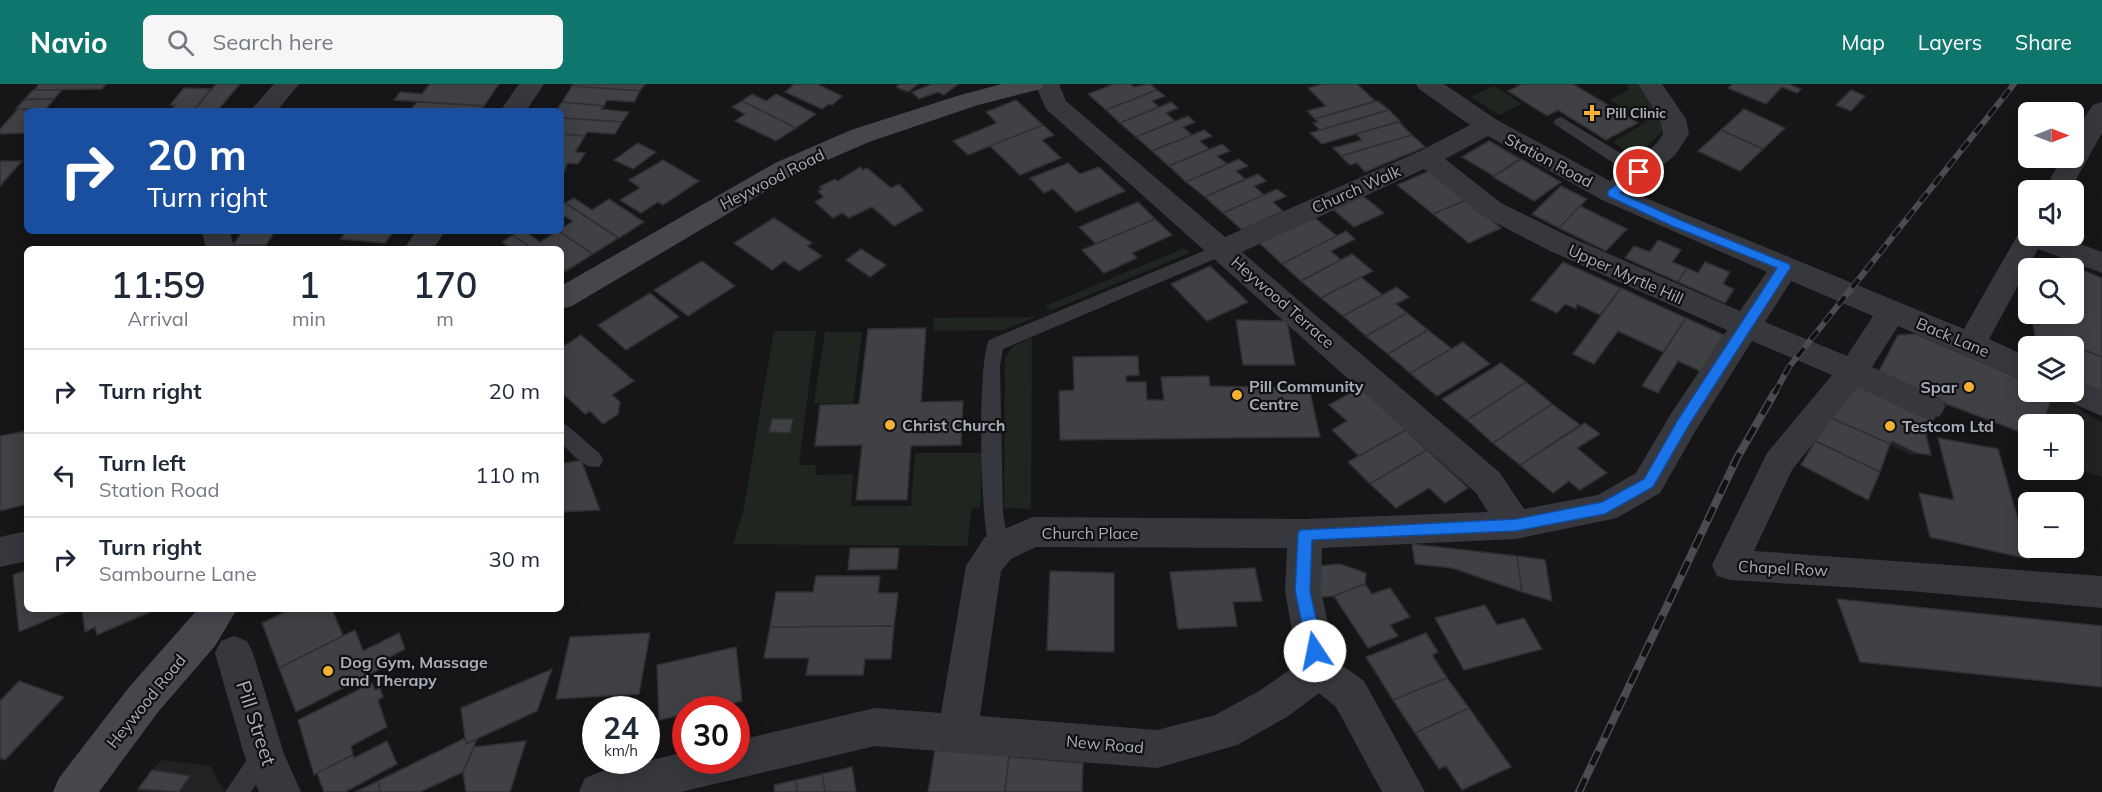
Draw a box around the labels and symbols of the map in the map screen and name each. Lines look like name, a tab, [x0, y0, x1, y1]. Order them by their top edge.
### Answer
north arrow	[2018, 102, 2084, 168]
marker: Pill Clinic	[1583, 104, 1601, 122]
place label: Pill Clinic	[1606, 104, 1666, 122]
street label: Station Road	[1502, 129, 1596, 191]
street label: Heywood Road	[716, 144, 828, 214]
pin	[1613, 146, 1664, 197]
street label: Church Walk	[1308, 160, 1404, 218]
street label: Upper Myrtle Hill	[1565, 240, 1687, 308]
street label: Heywood Terrace	[1227, 252, 1339, 352]
street label: Back Lane	[1914, 313, 1992, 361]
place label: Pill Community Centre	[1249, 376, 1364, 414]
place label: Spar	[1921, 377, 1958, 397]
marker: Spar	[1962, 380, 1976, 394]
marker: Pill Community Centre	[1230, 388, 1244, 402]
place label: Christ Church	[902, 415, 1005, 435]
place label: Testcom Ltd	[1902, 416, 1994, 436]
marker: Christ Church	[883, 418, 897, 432]
marker: Testcom Ltd	[1883, 419, 1897, 433]
street label: Church Place	[1041, 523, 1139, 543]
street label: Chapel Row	[1738, 556, 1829, 580]
position arrow	[1283, 619, 1347, 683]
street label: Heywood Road	[102, 650, 190, 752]
place label: Dog Gym, Massage and Therapy	[340, 652, 488, 690]
marker: Dog Gym, Massage and Therapy	[321, 664, 335, 678]
street label: Pill Street	[231, 677, 282, 768]
speed limit sign: 30	[672, 696, 750, 774]
street label: New Road	[1065, 731, 1145, 757]

